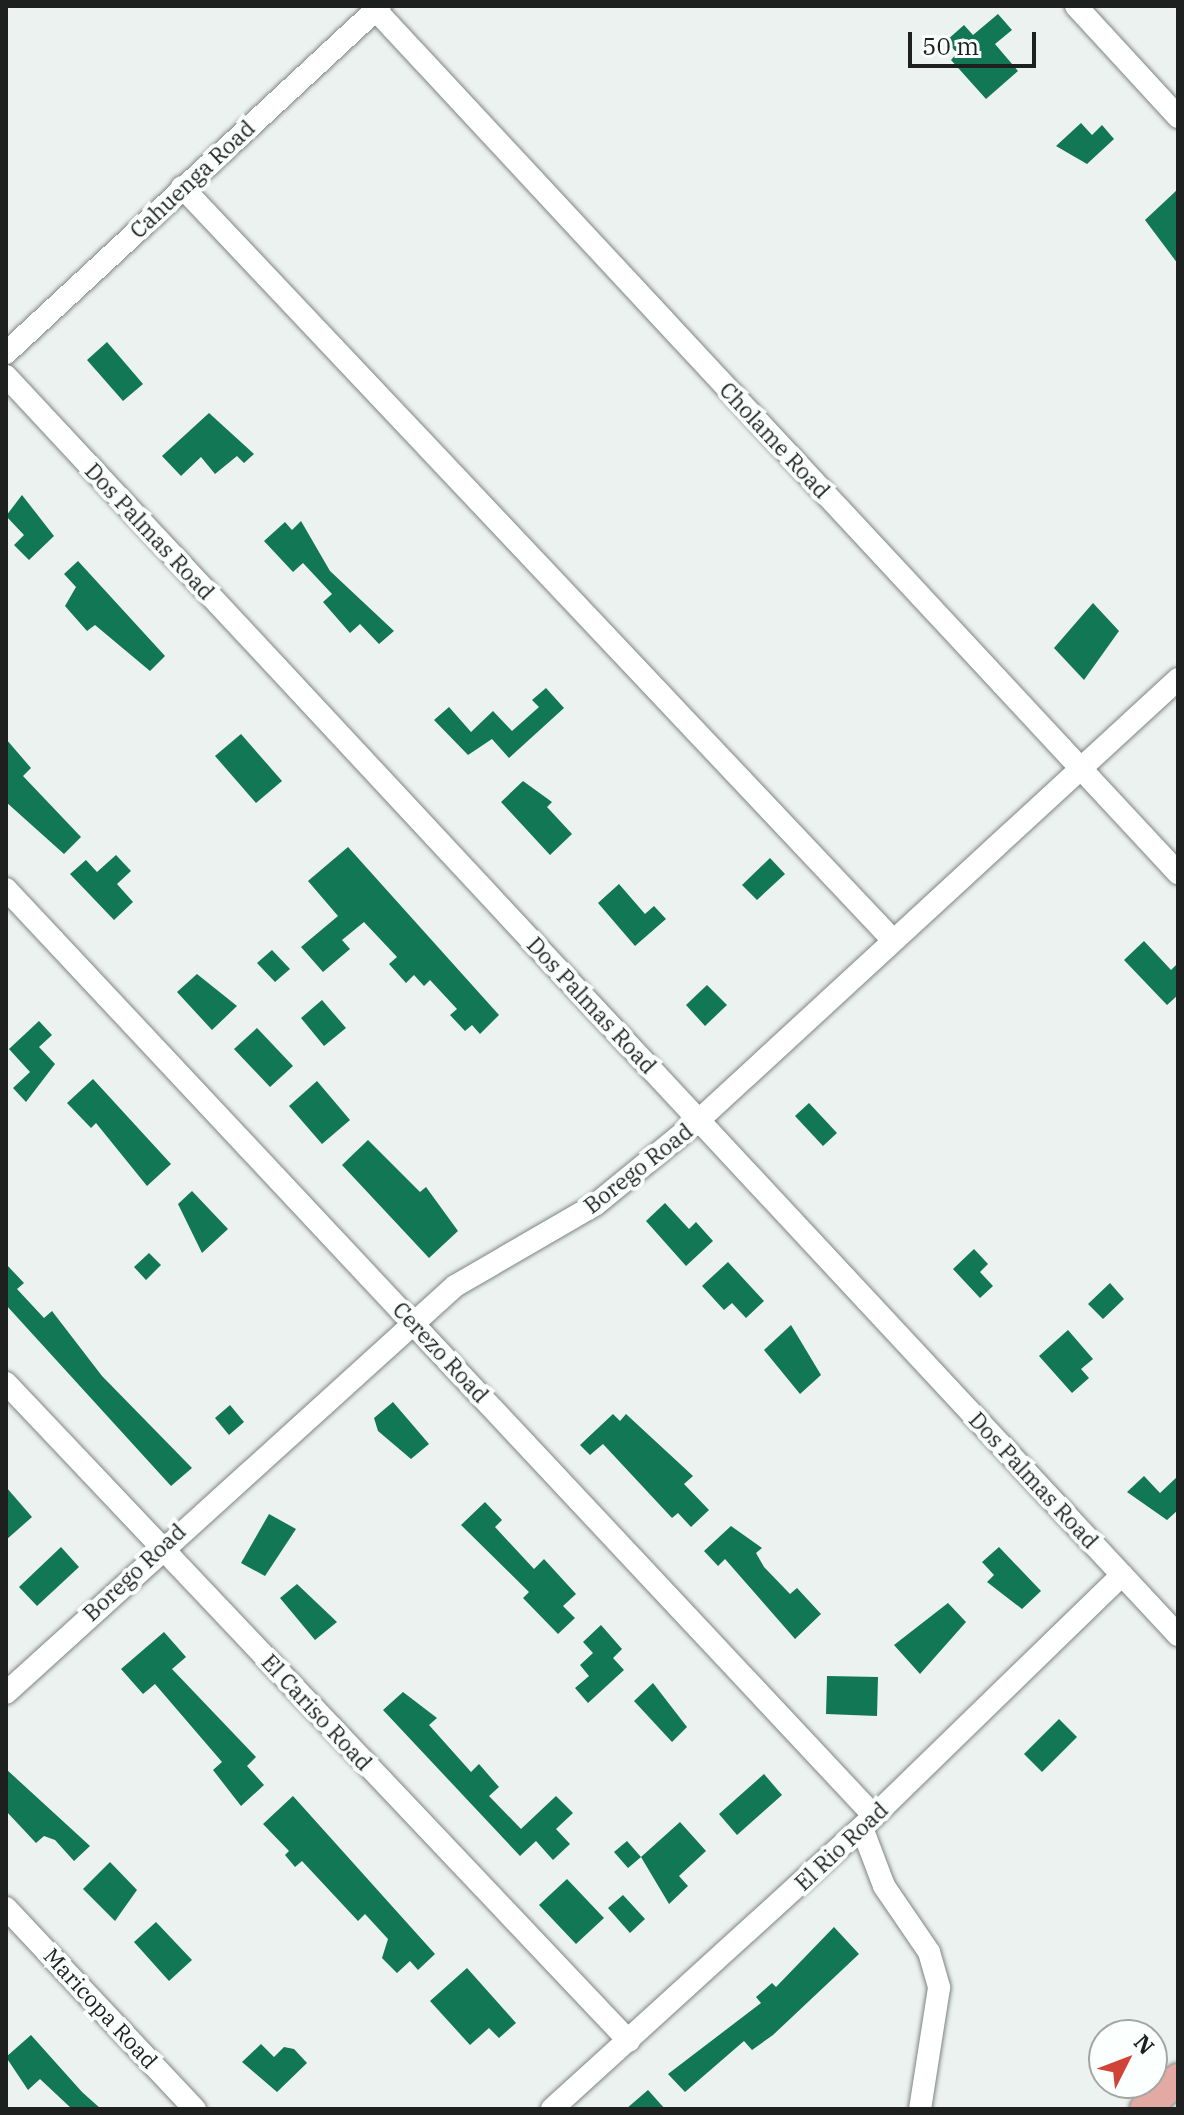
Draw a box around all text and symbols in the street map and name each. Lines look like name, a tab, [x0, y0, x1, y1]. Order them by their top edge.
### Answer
scale bar	[912, 16, 1040, 66]
text: 50 m	[922, 30, 979, 62]
street label: Cahuenga Road	[124, 115, 260, 243]
street label: Cholame Road	[714, 376, 836, 504]
street label: Dos Palmas Road	[80, 457, 220, 605]
street label: Dos Palmas Road	[522, 931, 662, 1079]
street label: Borego Road	[578, 1117, 698, 1219]
street label: Cerezo Road	[388, 1296, 494, 1408]
street label: Dos Palmas Road	[964, 1406, 1104, 1554]
street label: Borego Road	[77, 1518, 191, 1626]
street label: El Cariso Road	[256, 1648, 378, 1776]
street label: El Rio Road	[789, 1796, 893, 1896]
street label: Maricopa Road	[39, 1942, 163, 2074]
north arrow	[1088, 2019, 1168, 2099]
text: N	[1128, 2028, 1161, 2060]

